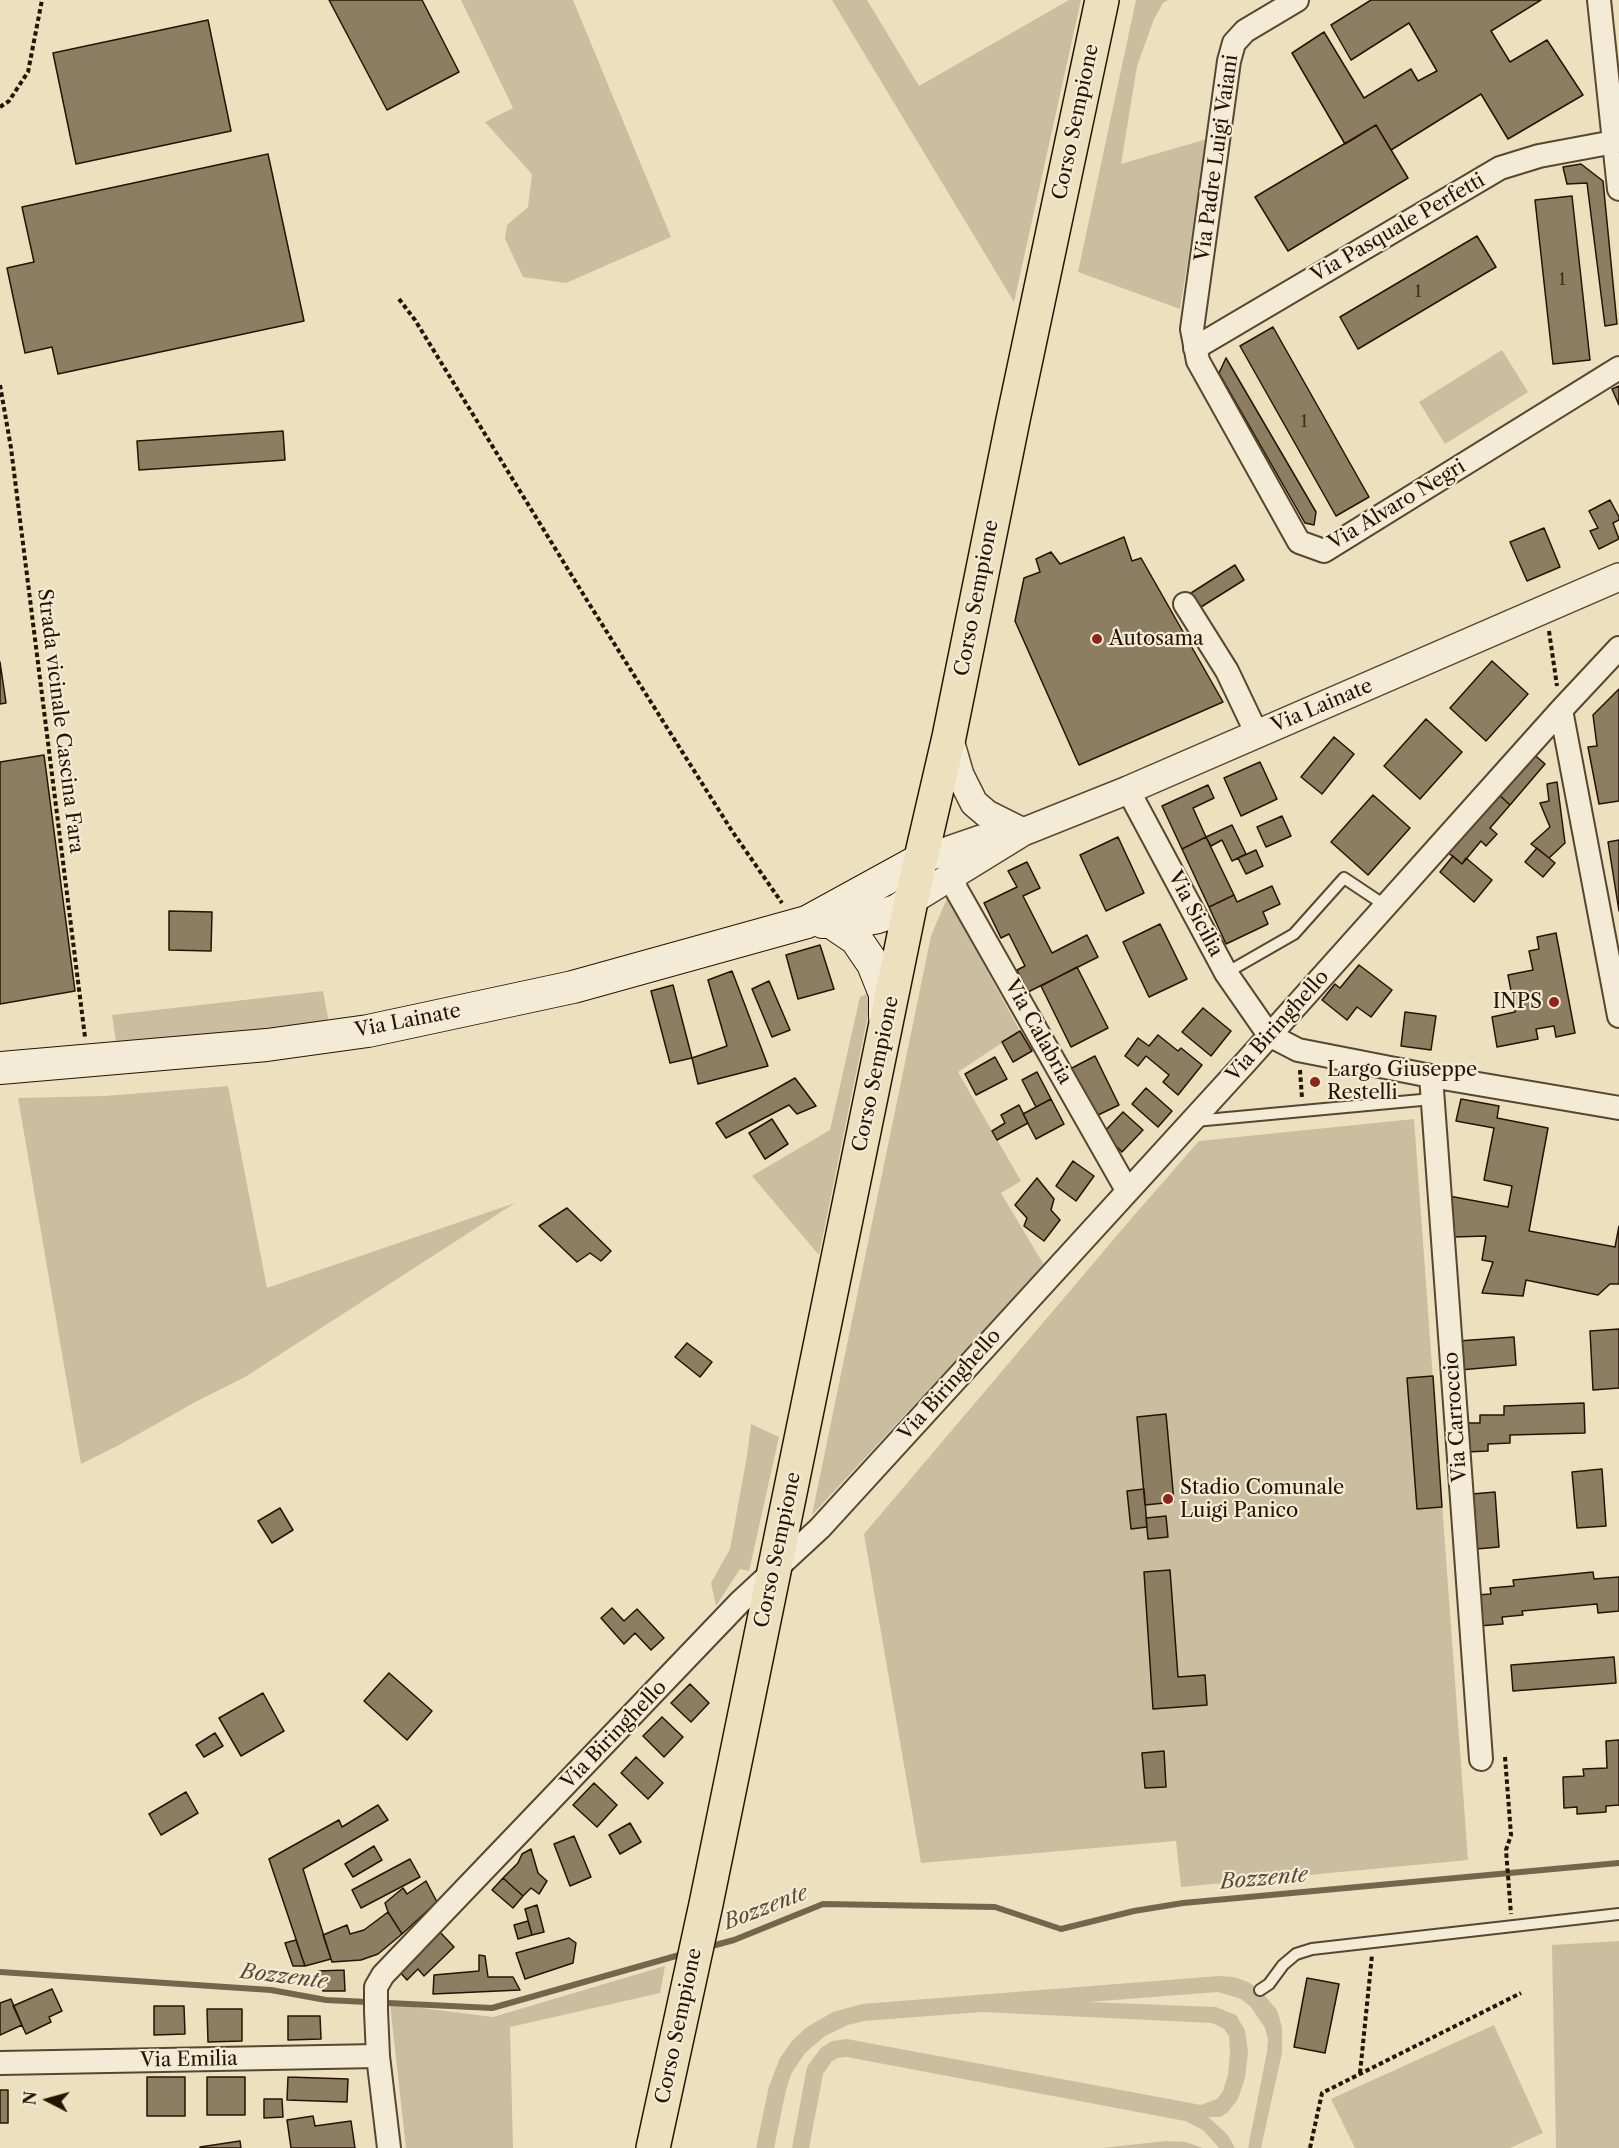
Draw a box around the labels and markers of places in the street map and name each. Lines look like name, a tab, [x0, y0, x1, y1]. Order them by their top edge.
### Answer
place label: Autosama	[1109, 627, 1204, 651]
marker: Autosama	[1090, 632, 1104, 646]
place label: INPS	[1493, 990, 1542, 1014]
marker: INPS	[1547, 995, 1561, 1009]
place label: Largo Giuseppe Restelli	[1327, 1058, 1477, 1105]
marker: Largo Giuseppe Restelli	[1308, 1075, 1322, 1089]
place label: Stadio Comunale Luigi Panico	[1180, 1476, 1344, 1523]
marker: Stadio Comunale Luigi Panico	[1161, 1492, 1175, 1506]

